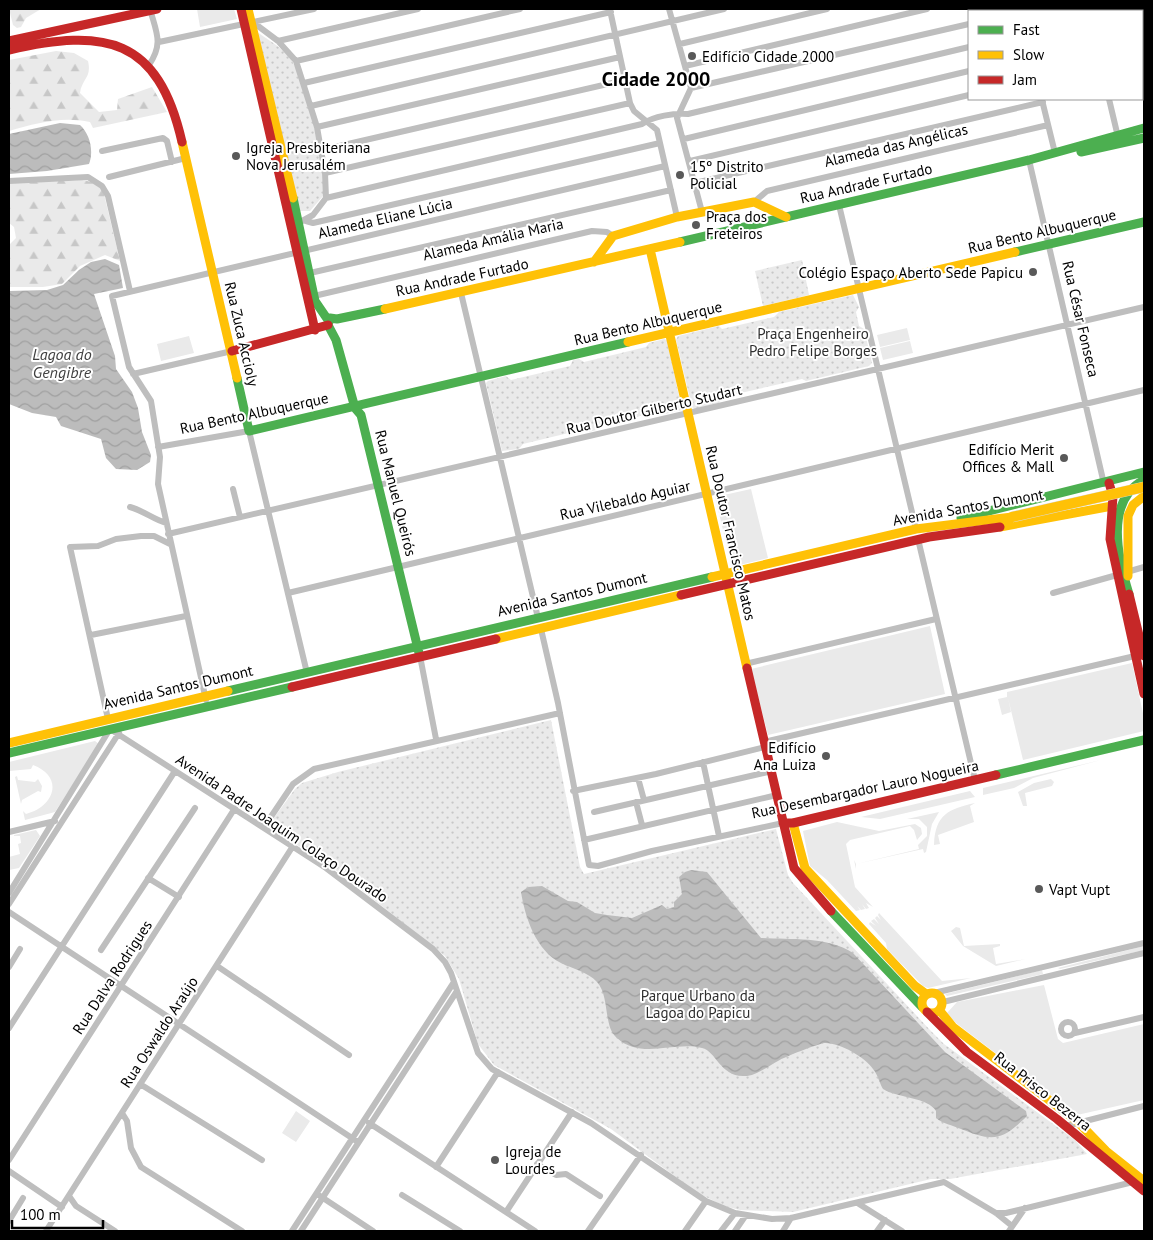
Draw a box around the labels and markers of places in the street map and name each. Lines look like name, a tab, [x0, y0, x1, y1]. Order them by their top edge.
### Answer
place label: Edifício Cidade 2000	[702, 47, 834, 66]
marker: Edifício Cidade 2000	[686, 50, 698, 62]
place label: Igreja Presbiteriana Nova Jerusalém	[246, 138, 370, 174]
marker: Igreja Presbiteriana Nova Jerusalém	[230, 150, 242, 162]
place label: 15º Distrito Policial	[690, 157, 764, 193]
marker: 15º Distrito Policial	[674, 169, 686, 181]
place label: Praça dos Freteiros	[706, 207, 767, 243]
marker: Praça dos Freteiros	[690, 219, 702, 231]
place label: Colégio Espaço Aberto Sede Papicu	[798, 263, 1023, 282]
marker: Colégio Espaço Aberto Sede Papicu	[1027, 266, 1039, 278]
place label: Edifício Merit Offices & Mall	[962, 440, 1055, 476]
marker: Edifício Merit Offices & Mall	[1058, 452, 1070, 464]
place label: Edifício Ana Luiza	[754, 738, 816, 774]
marker: Edifício Ana Luiza	[820, 750, 832, 762]
place label: Vapt Vupt	[1048, 880, 1110, 899]
marker: Vapt Vupt	[1033, 883, 1045, 895]
place label: Igreja de Lourdes	[505, 1142, 561, 1178]
marker: Igreja de Lourdes	[489, 1154, 501, 1166]

